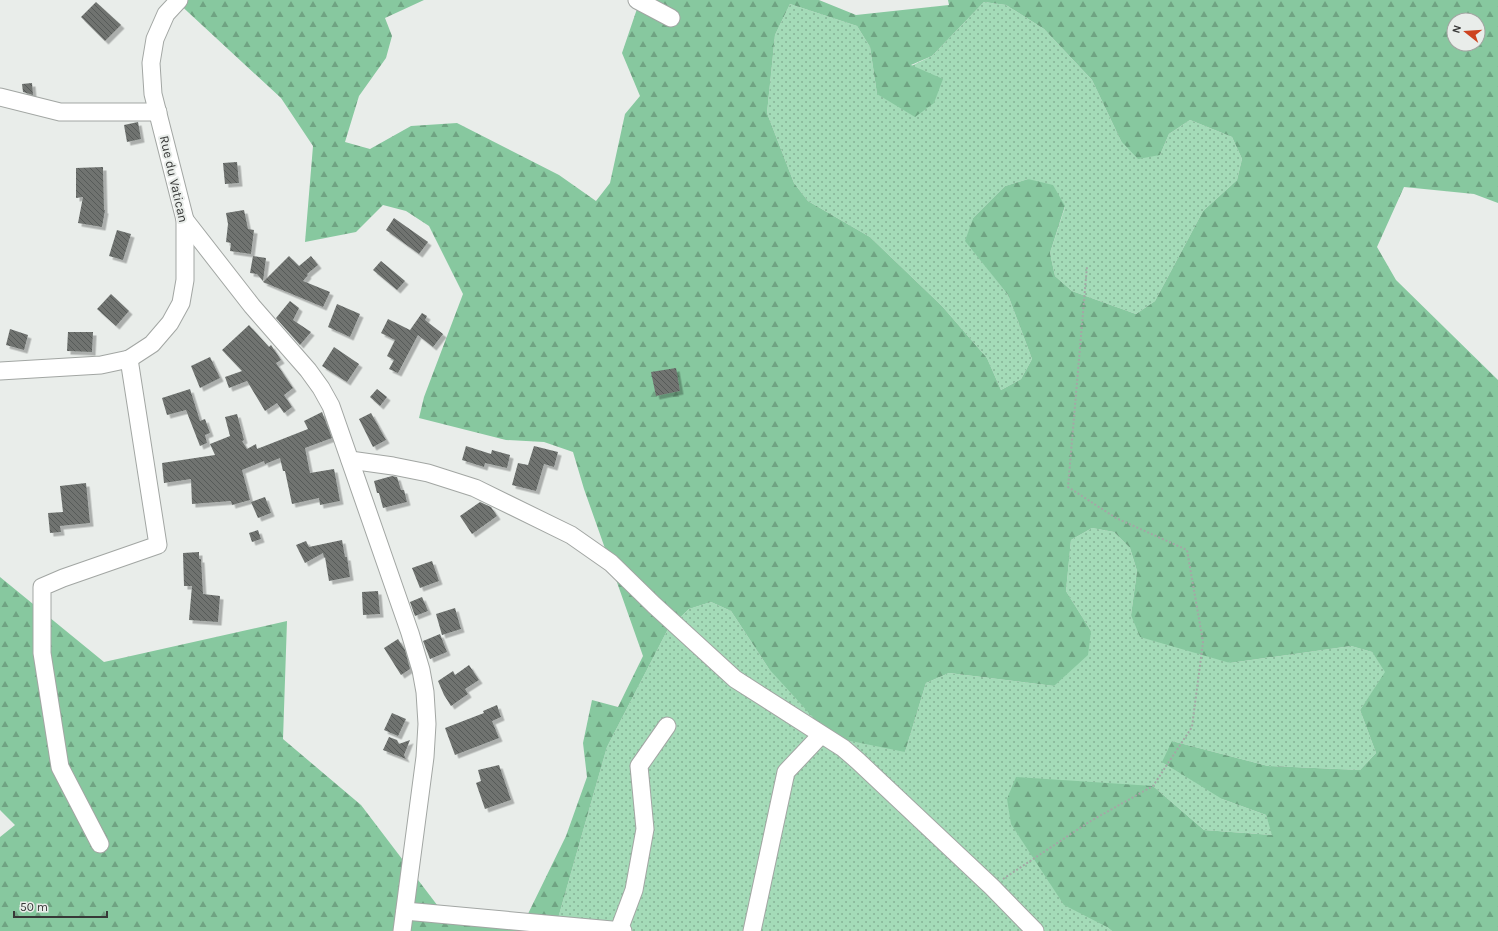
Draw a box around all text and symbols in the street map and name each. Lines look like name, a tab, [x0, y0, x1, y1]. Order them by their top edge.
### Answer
north arrow	[1446, 12, 1486, 52]
text: N	[1450, 24, 1464, 35]
street label: Rue du Vatican	[157, 134, 191, 224]
scale bar	[14, 893, 107, 919]
text: 50 m	[20, 900, 48, 914]

